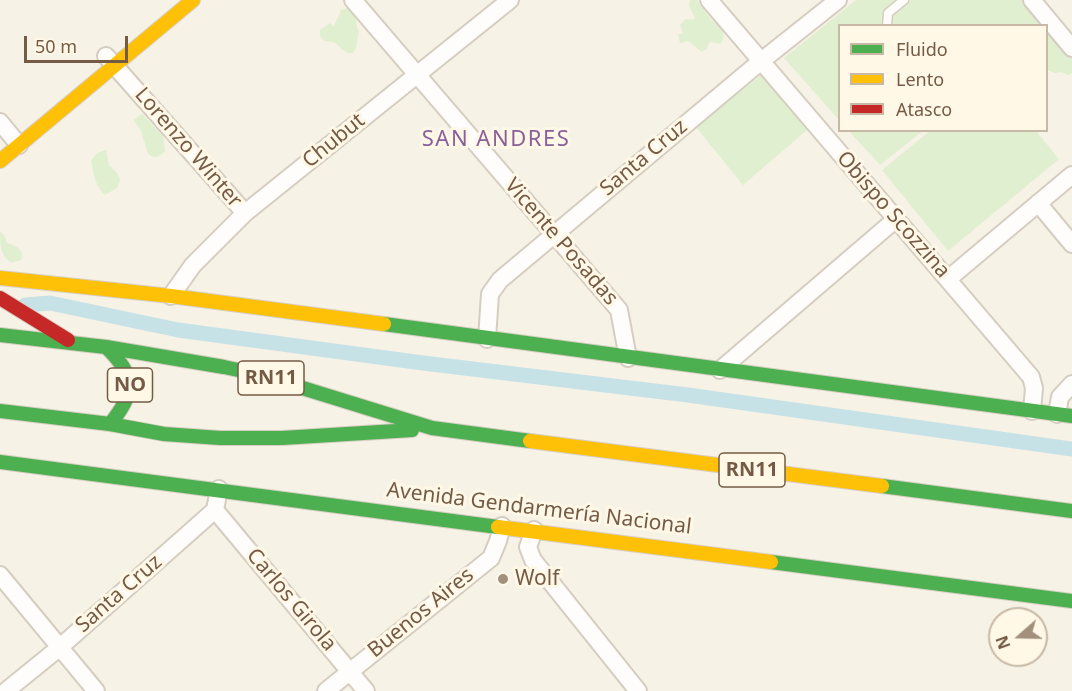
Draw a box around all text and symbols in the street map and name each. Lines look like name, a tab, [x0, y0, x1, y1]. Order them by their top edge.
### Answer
scale bar	[27, 24, 130, 62]
legend	[838, 24, 1048, 132]
text: 50 m	[35, 34, 77, 58]
text: Fluido	[896, 37, 948, 61]
text: Lento	[896, 67, 944, 91]
street label: Lorenzo Winter	[129, 83, 247, 213]
text: Atasco	[896, 97, 952, 121]
street label: Chubut	[298, 108, 370, 174]
street label: Santa Cruz	[595, 114, 693, 202]
district label: SAN ANDRES	[422, 127, 570, 153]
street label: Obispo Scozzina	[831, 146, 955, 284]
street label: Vicente Posadas	[499, 173, 623, 311]
road number: RN11	[238, 361, 304, 395]
road number: NO	[108, 368, 152, 402]
road number: RN11	[719, 453, 785, 487]
street label: Avenida Gendarmería Nacional	[385, 478, 693, 540]
street label: Carlos Girola	[241, 544, 341, 656]
street label: Santa Cruz	[71, 550, 167, 638]
street label: Buenos Aires	[363, 563, 479, 663]
place label: Wolf	[515, 566, 559, 592]
marker: Wolf	[496, 572, 510, 586]
north arrow	[988, 607, 1048, 667]
text: N	[990, 633, 1016, 652]

